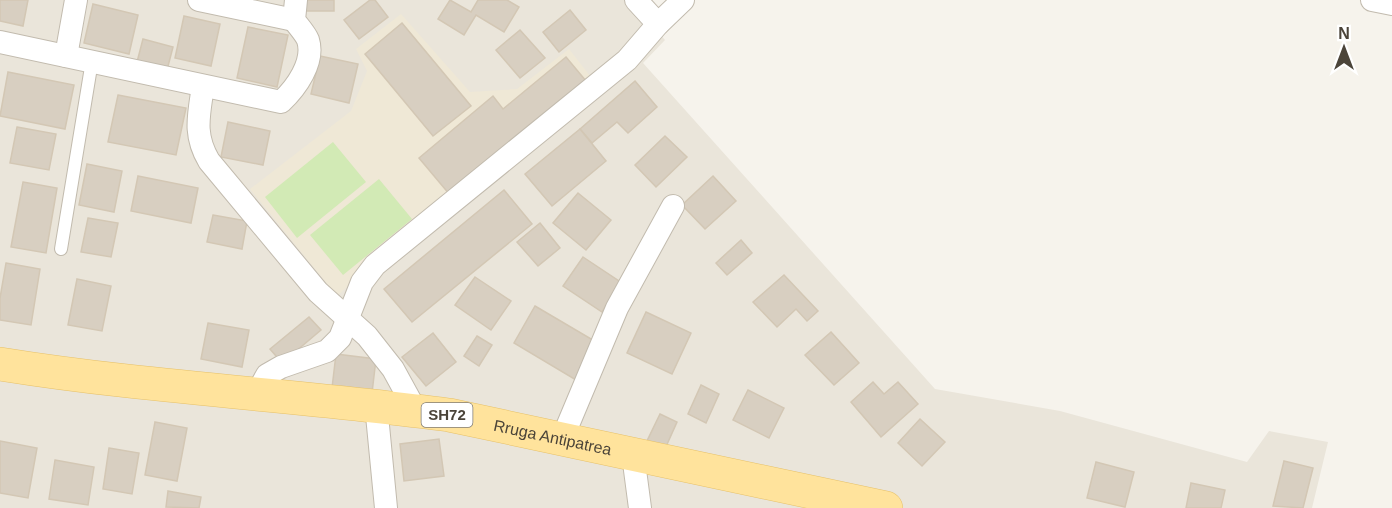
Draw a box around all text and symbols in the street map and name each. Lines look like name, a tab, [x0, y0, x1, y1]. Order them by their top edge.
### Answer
north arrow	[1314, 18, 1374, 78]
text: N	[1338, 25, 1350, 42]
road number: SH72	[422, 403, 472, 427]
street label: Rruga Antipatrea	[492, 417, 613, 458]

